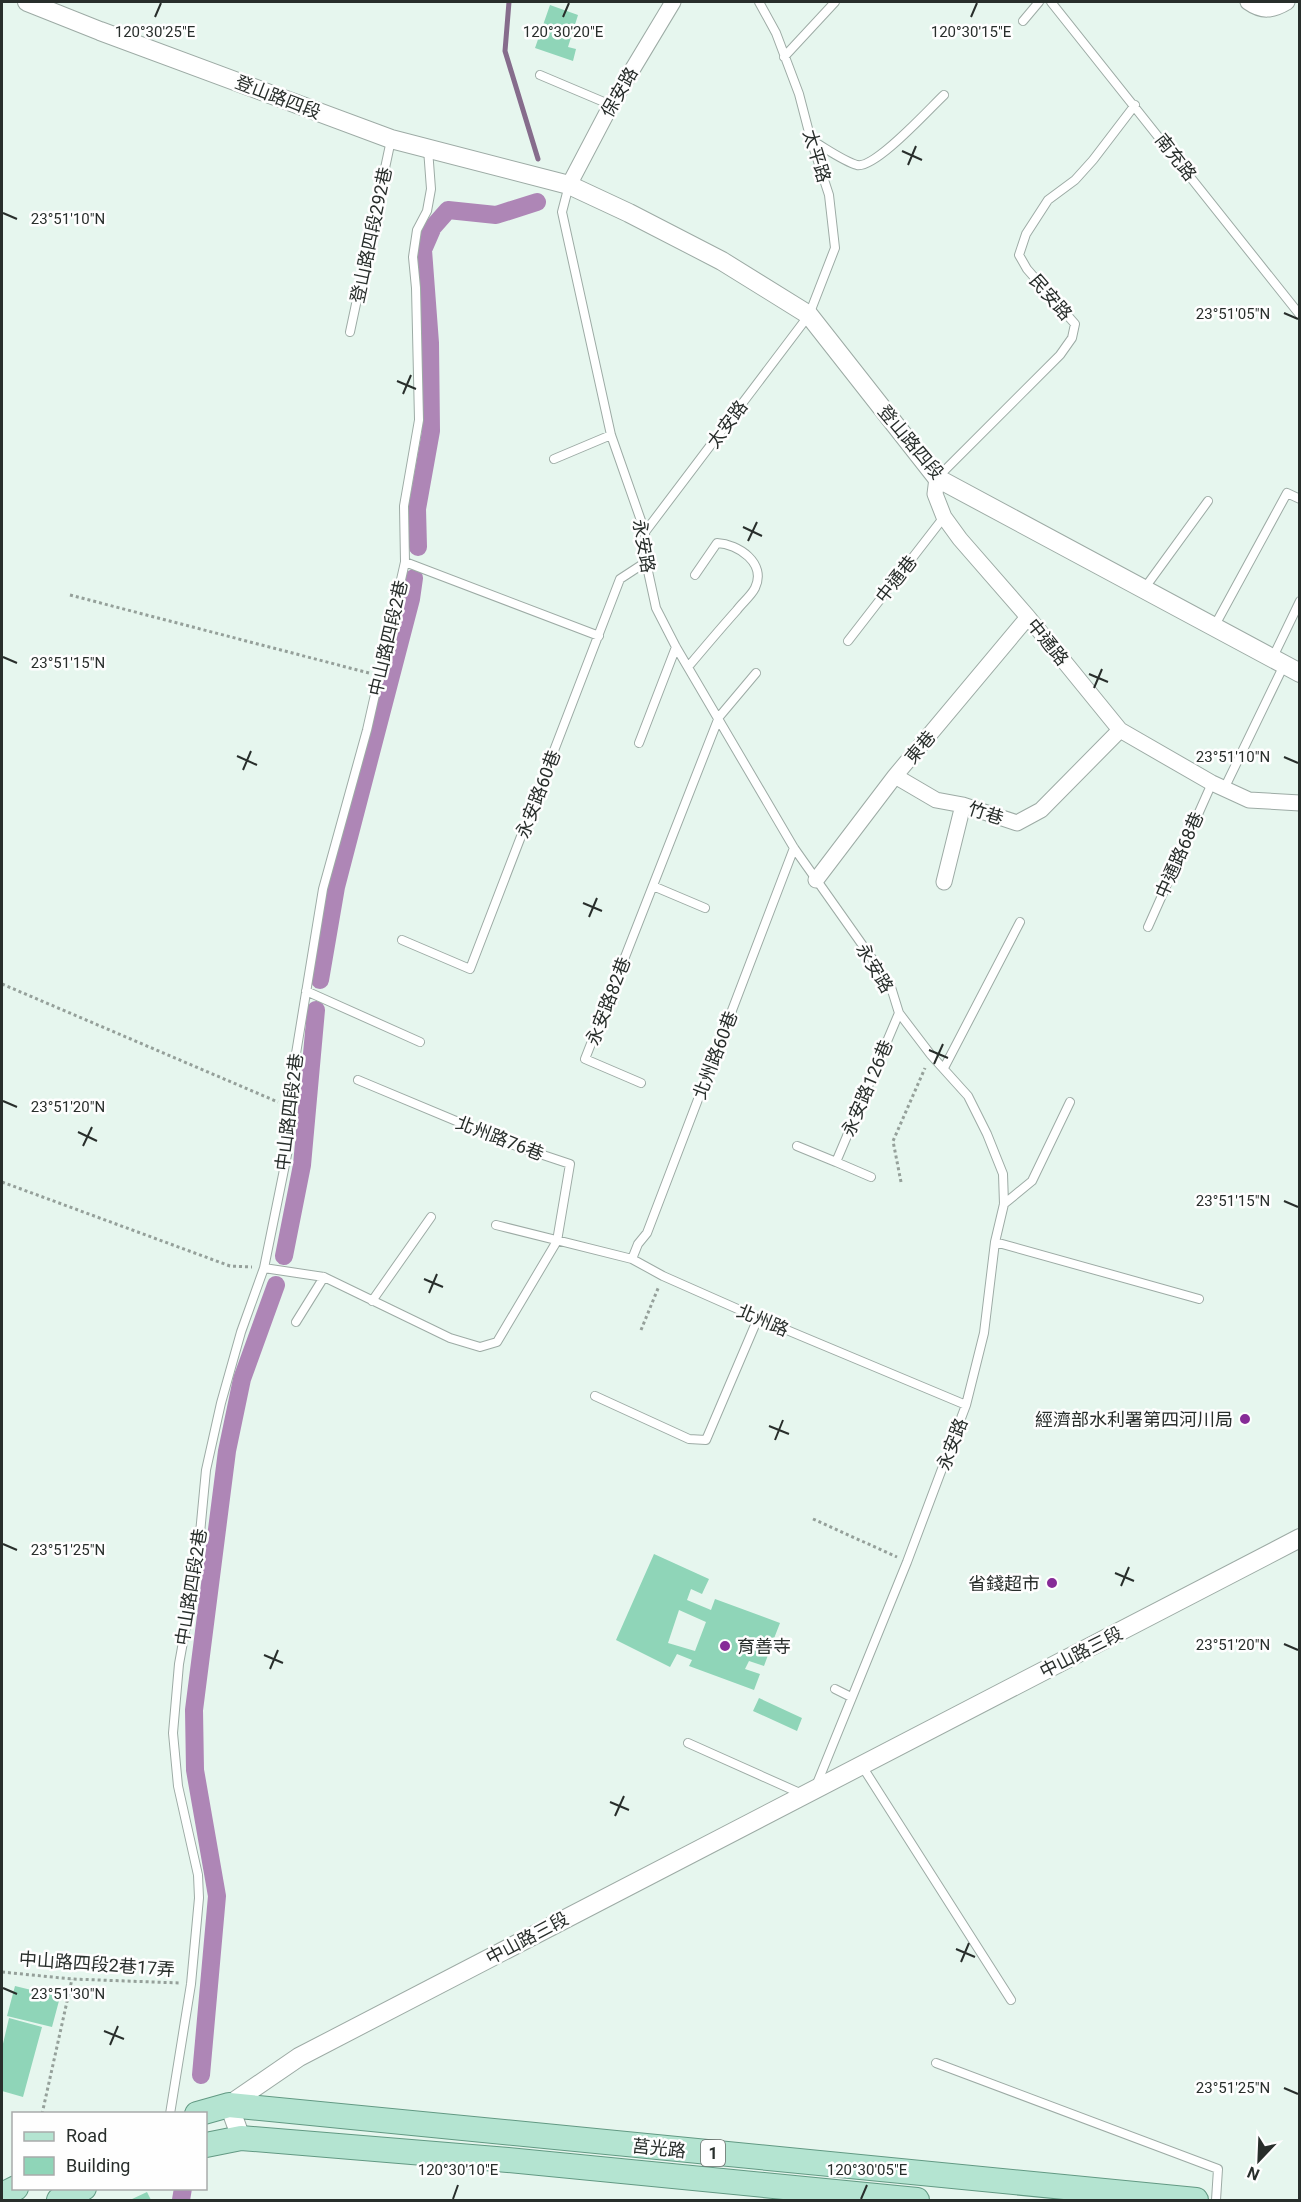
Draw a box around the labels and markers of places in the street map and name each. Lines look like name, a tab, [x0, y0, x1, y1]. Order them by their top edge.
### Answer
place label: 經濟部水利署第四河川局	[1035, 1409, 1233, 1430]
marker: 經濟部水利署第四河川局	[1238, 1412, 1252, 1426]
place label: 省錢超市	[968, 1573, 1040, 1594]
marker: 省錢超市	[1045, 1576, 1059, 1590]
place label: 育善寺	[737, 1636, 791, 1657]
marker: 育善寺	[718, 1639, 732, 1653]

